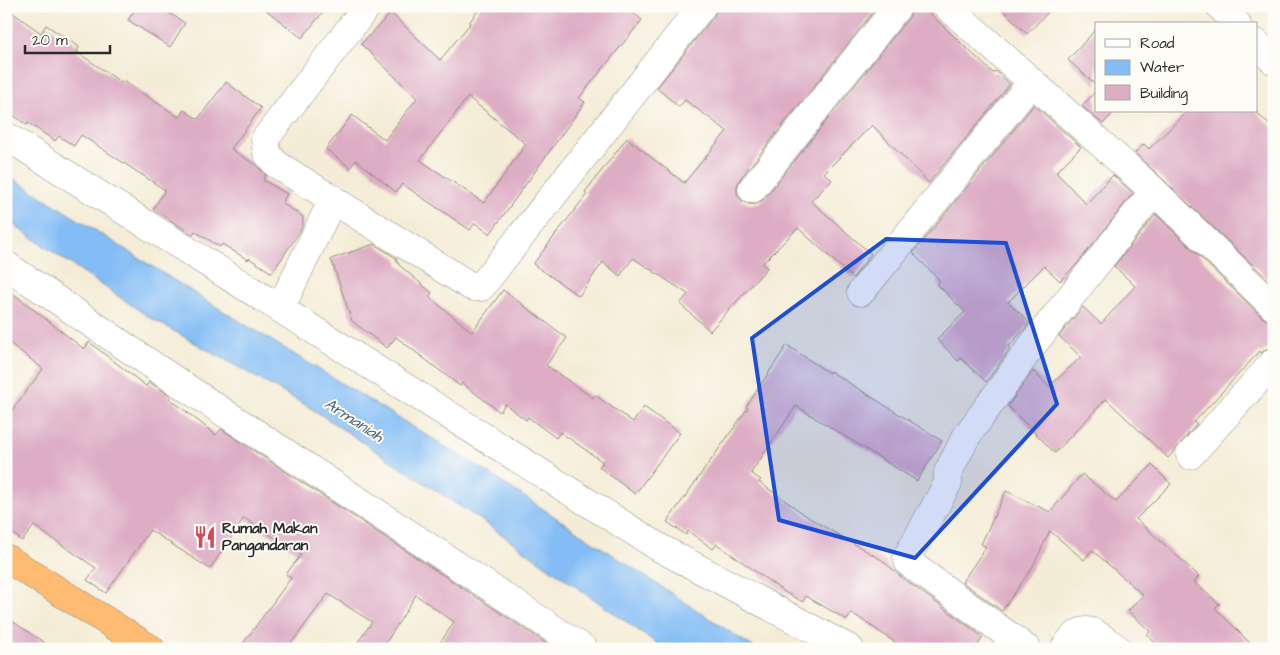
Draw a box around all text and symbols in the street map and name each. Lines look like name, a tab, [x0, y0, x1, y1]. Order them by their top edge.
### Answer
scale bar	[25, 22, 110, 54]
legend	[1095, 22, 1258, 112]
text: 20 m	[32, 30, 68, 51]
text: Road	[1140, 33, 1175, 54]
text: Water	[1140, 57, 1184, 78]
text: Building	[1140, 83, 1188, 105]
water label: Armaniah	[320, 393, 389, 448]
place label: Rumah Makan Pangandaran	[222, 518, 318, 558]
restaurant icon: Rumah Makan Pangandaran	[192, 524, 218, 550]

